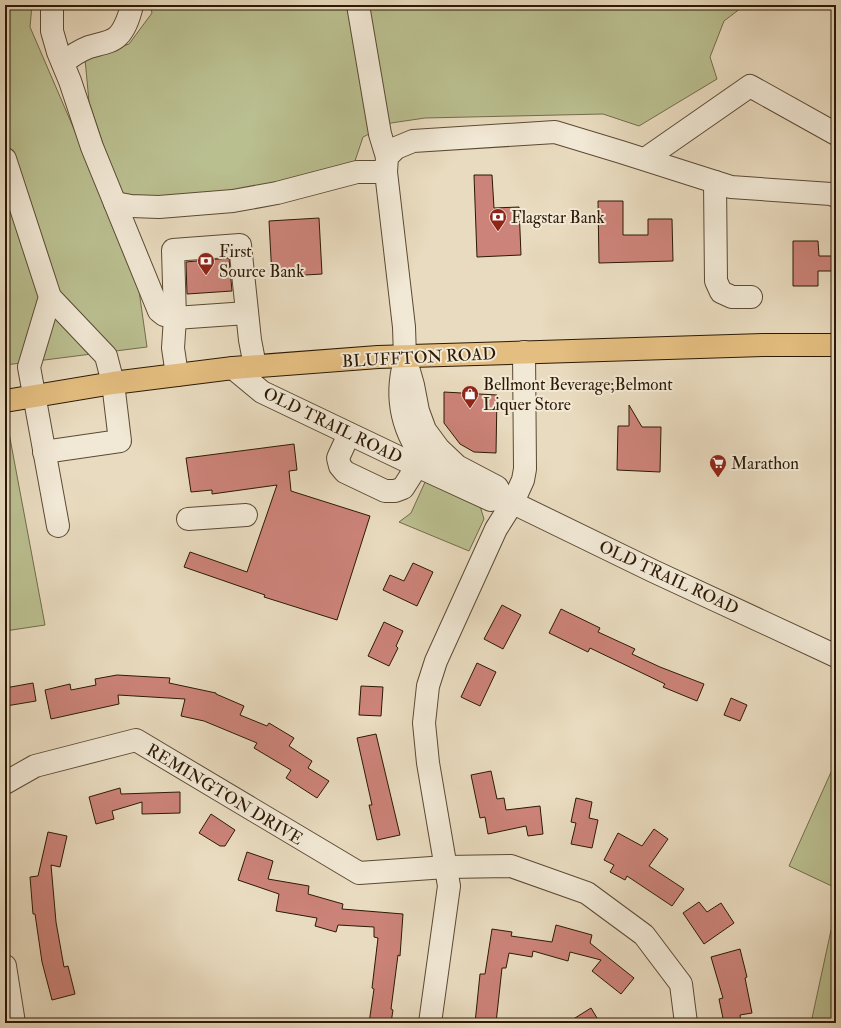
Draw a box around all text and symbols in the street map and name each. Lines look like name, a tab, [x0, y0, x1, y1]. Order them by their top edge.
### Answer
bank icon: Flagstar Bank	[488, 207, 508, 232]
place label: Flagstar Bank	[511, 207, 605, 228]
place label: First Source Bank	[219, 241, 304, 282]
bank icon: First Source Bank	[196, 251, 216, 276]
street label: BLUFFTON ROAD	[342, 343, 497, 372]
place label: Bellmont Beverage;Belmont Liquer Store	[483, 374, 673, 415]
street label: OLD TRAIL ROAD	[260, 383, 406, 468]
shop icon: Bellmont Beverage;Belmont Liquer Store	[460, 384, 480, 409]
supermarket icon: Marathon	[708, 453, 728, 478]
place label: Marathon	[731, 453, 799, 474]
street label: OLD TRAIL ROAD	[596, 536, 742, 619]
street label: REMINGTON DRIVE	[143, 739, 307, 850]

